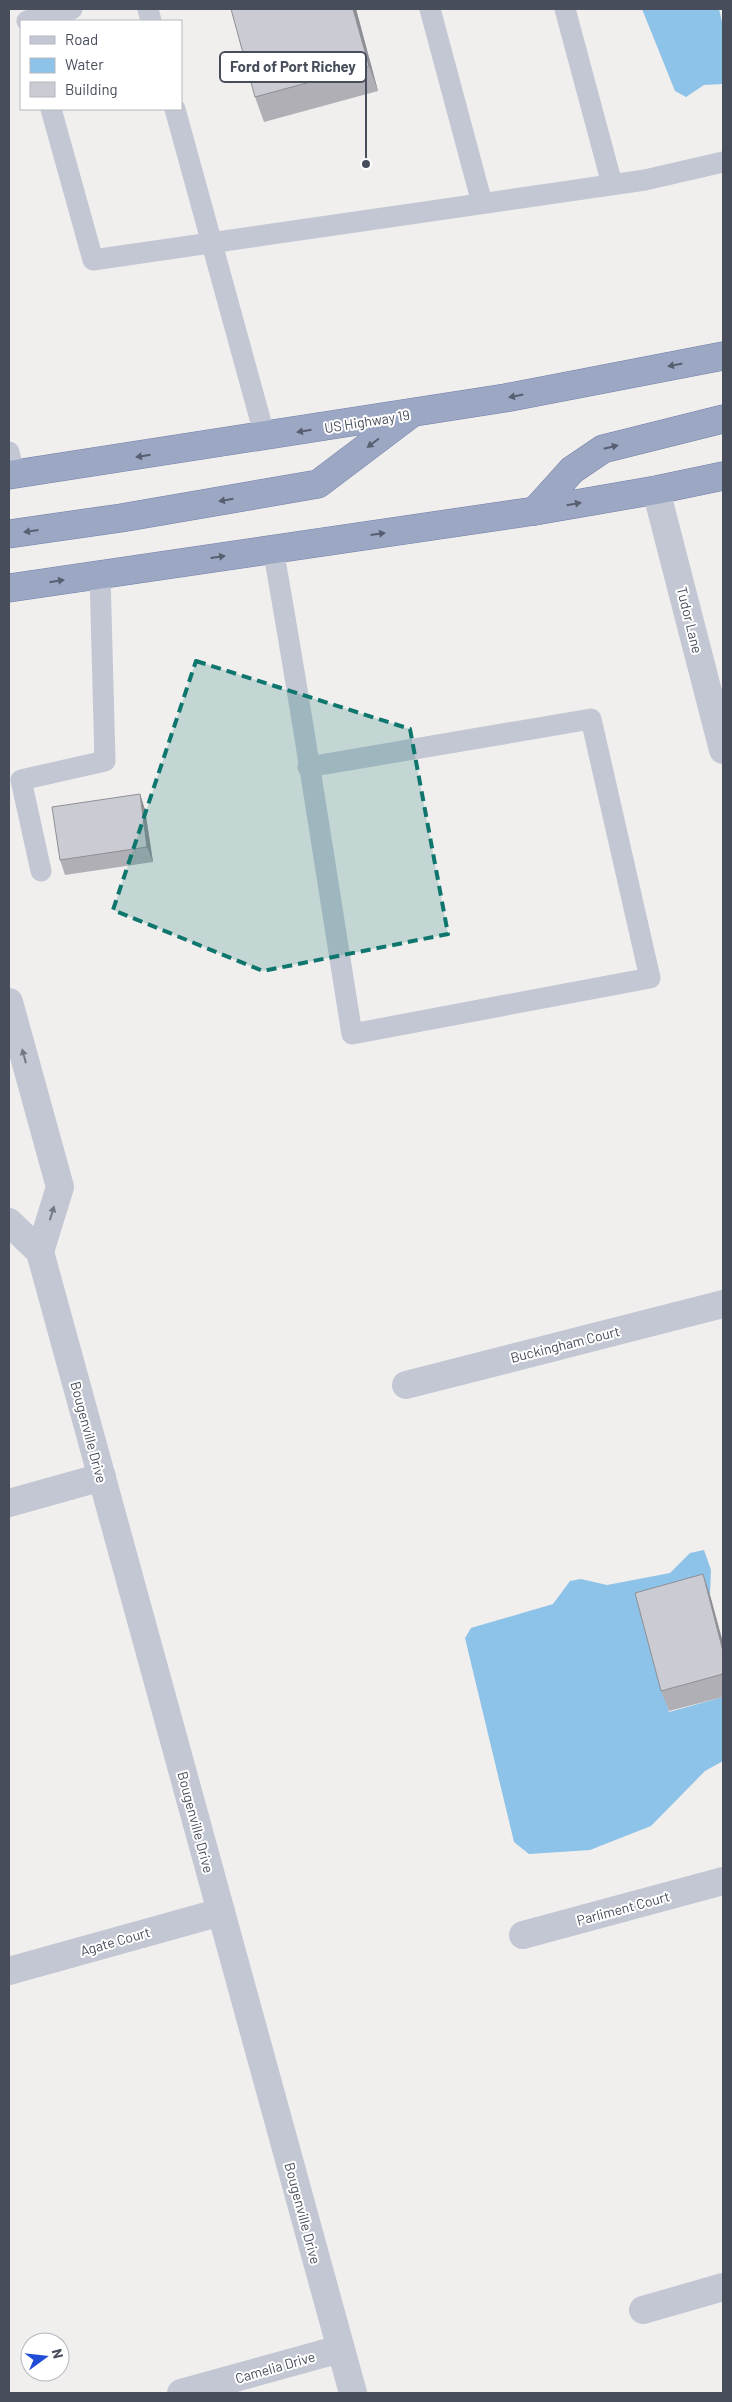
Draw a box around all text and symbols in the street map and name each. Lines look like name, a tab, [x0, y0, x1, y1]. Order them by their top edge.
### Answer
legend	[20, 20, 182, 110]
text: Road	[65, 30, 98, 48]
callout: Ford of Port Richey	[220, 52, 366, 82]
text: Water	[65, 55, 104, 73]
text: Ford of Port Richey	[230, 57, 356, 75]
text: Building	[65, 80, 118, 98]
one-way arrow	[668, 361, 683, 369]
one-way arrow	[508, 393, 524, 401]
street label: US Highway 19	[323, 406, 411, 436]
one-way arrow	[295, 427, 311, 435]
one-way arrow	[366, 438, 380, 448]
one-way arrow	[603, 443, 619, 451]
one-way arrow	[135, 452, 151, 460]
one-way arrow	[217, 497, 233, 505]
one-way arrow	[566, 500, 582, 508]
one-way arrow	[22, 527, 38, 535]
one-way arrow	[371, 529, 387, 537]
one-way arrow	[210, 553, 226, 561]
one-way arrow	[49, 577, 65, 585]
street label: Tudor Lane	[674, 585, 706, 655]
one-way arrow	[19, 1049, 27, 1064]
one-way arrow	[49, 1205, 56, 1220]
street label: Buckingham Court	[509, 1322, 621, 1366]
street label: Bougenville Drive	[67, 1379, 111, 1485]
street label: Bougenville Drive	[174, 1769, 218, 1875]
street label: Parliment Court	[575, 1887, 671, 1929]
street label: Agate Court	[78, 1923, 152, 1959]
street label: Bougenville Drive	[281, 2160, 325, 2266]
north arrow	[20, 2332, 70, 2382]
text: N	[49, 2347, 67, 2360]
street label: Camelia Drive	[233, 2347, 317, 2387]

